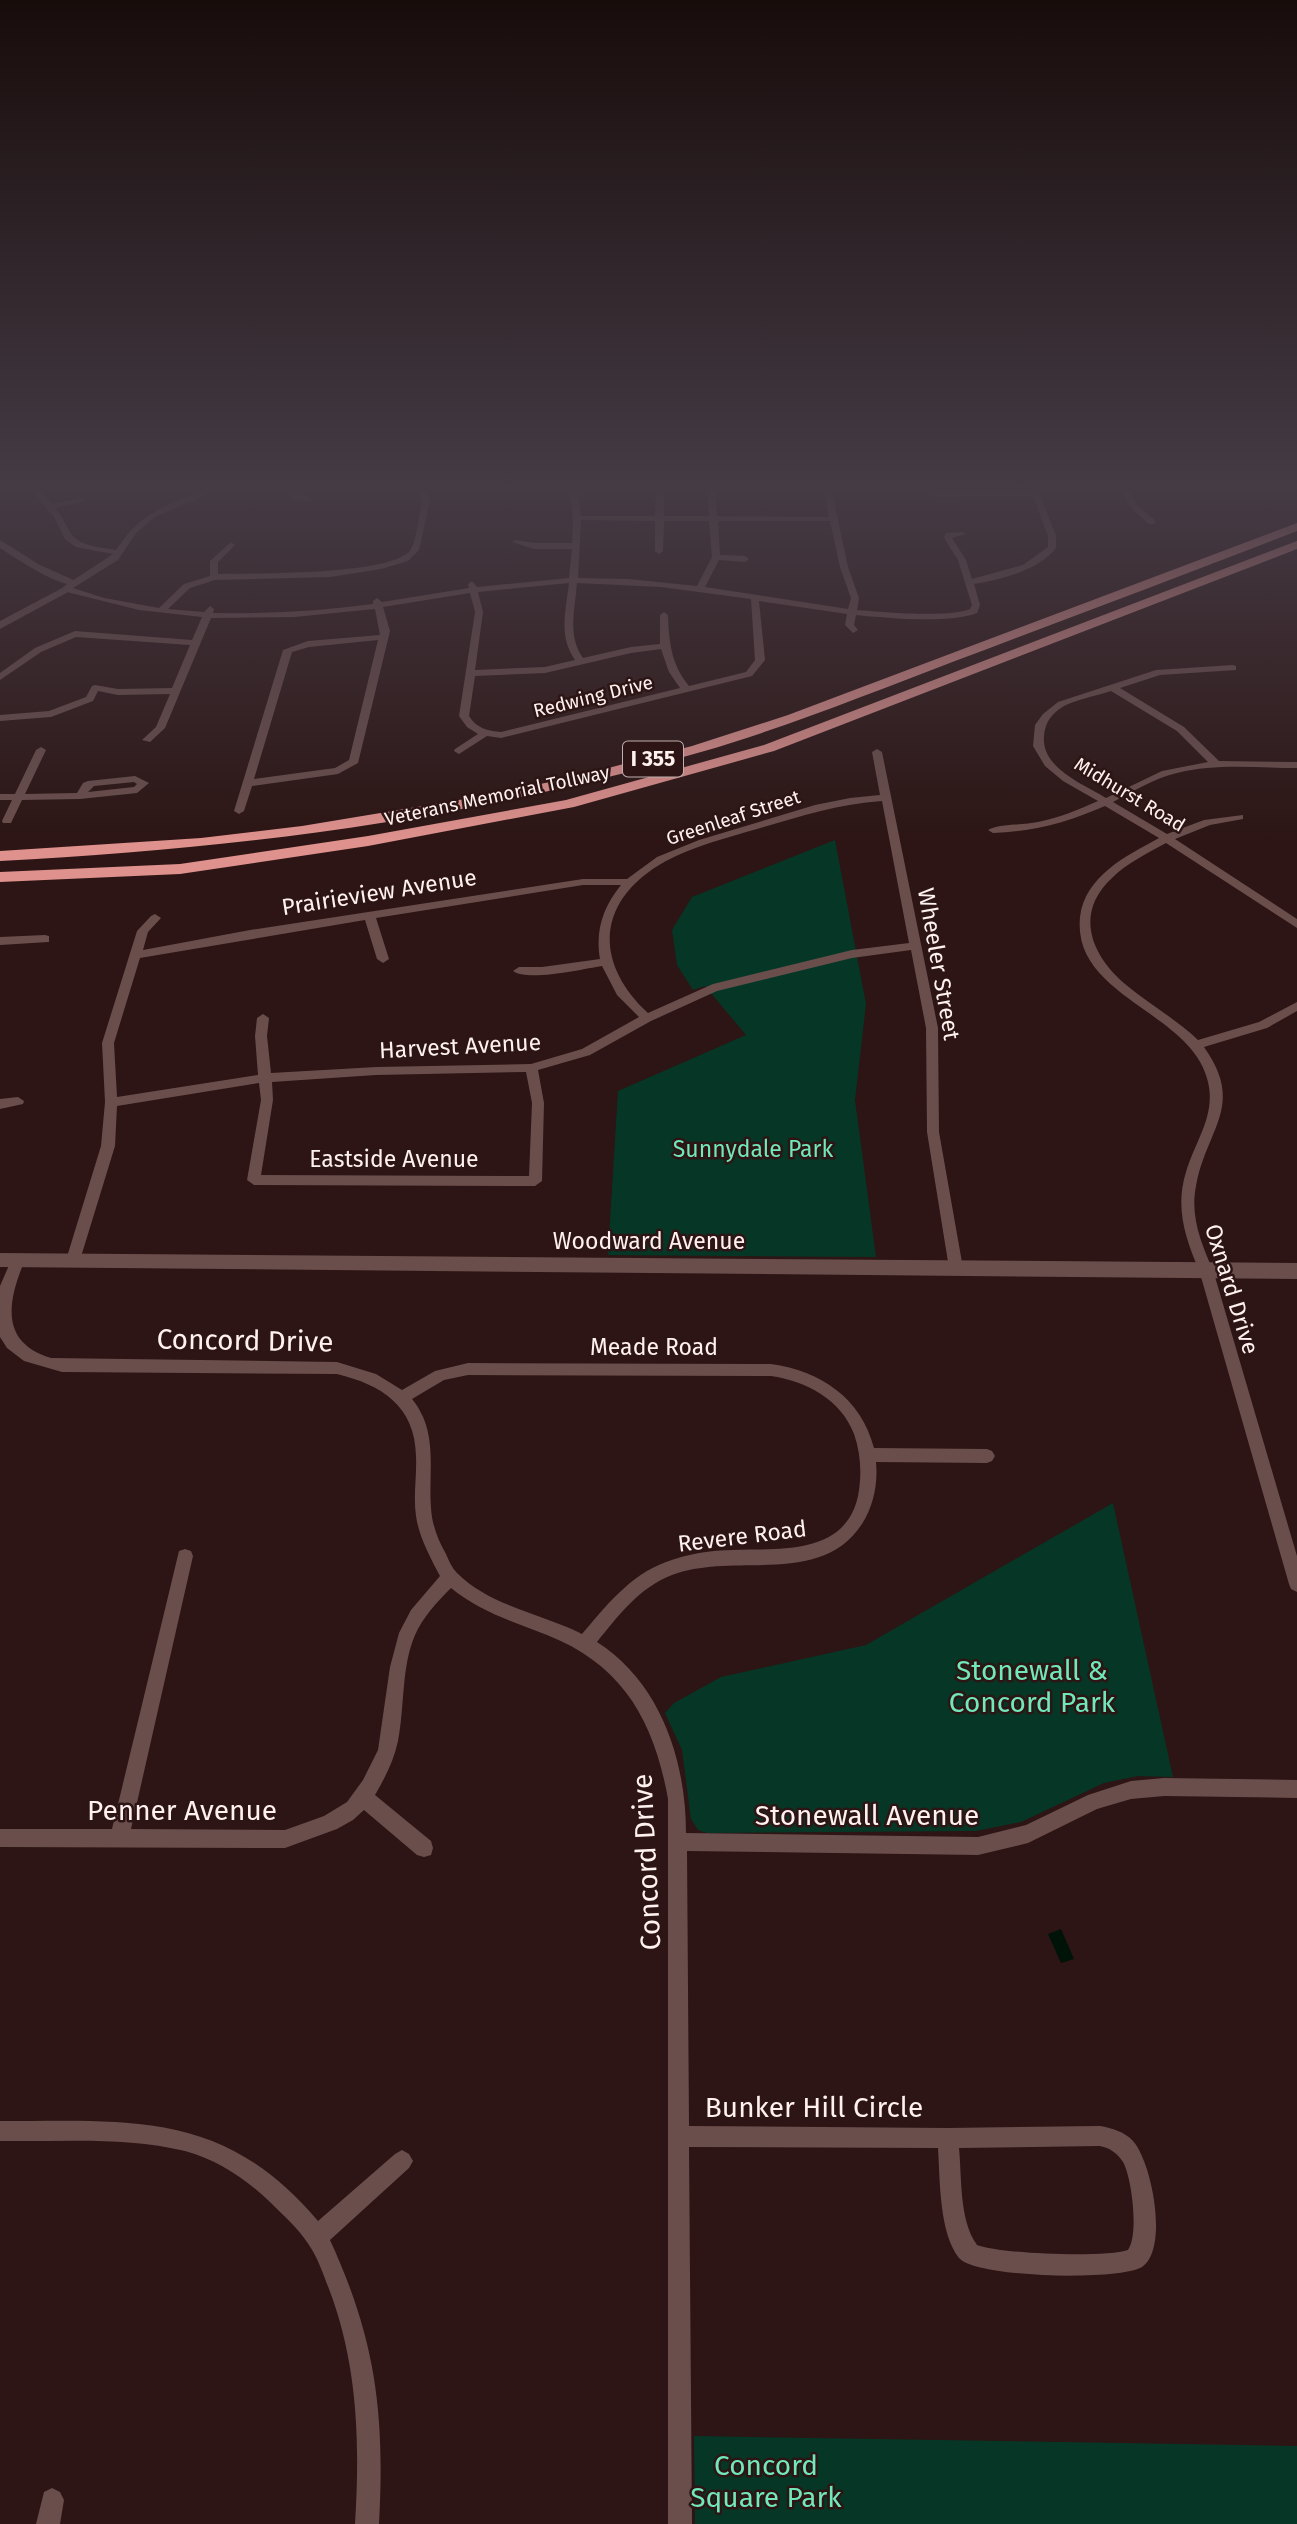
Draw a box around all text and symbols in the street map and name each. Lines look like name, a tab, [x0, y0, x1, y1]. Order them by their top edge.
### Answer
street label: Redwing Drive	[531, 671, 655, 722]
road number: I 355	[623, 742, 683, 776]
street label: Midhurst Road	[1070, 752, 1189, 837]
street label: Veterans Memorial Tollway	[383, 760, 612, 831]
street label: Greenleaf Street	[663, 785, 803, 850]
street label: Prairieview Avenue	[279, 863, 479, 921]
street label: Wheeler Street	[912, 886, 966, 1043]
street label: Harvest Avenue	[378, 1028, 542, 1064]
park label: Sunnydale Park	[673, 1135, 833, 1163]
street label: Eastside Avenue	[309, 1145, 479, 1173]
street label: Oxnard Drive	[1199, 1220, 1265, 1358]
street label: Woodward Avenue	[553, 1227, 745, 1255]
street label: Concord Drive	[156, 1322, 334, 1359]
street label: Meade Road	[590, 1333, 718, 1361]
street label: Revere Road	[676, 1514, 808, 1558]
park label: Stonewall & Concord Park	[949, 1654, 1116, 1719]
street label: Concord Drive	[625, 1773, 668, 1951]
street label: Penner Avenue	[87, 1794, 277, 1827]
street label: Stonewall Avenue	[755, 1799, 979, 1832]
street label: Bunker Hill Circle	[705, 2091, 923, 2124]
park label: Concord Square Park	[690, 2449, 842, 2514]

